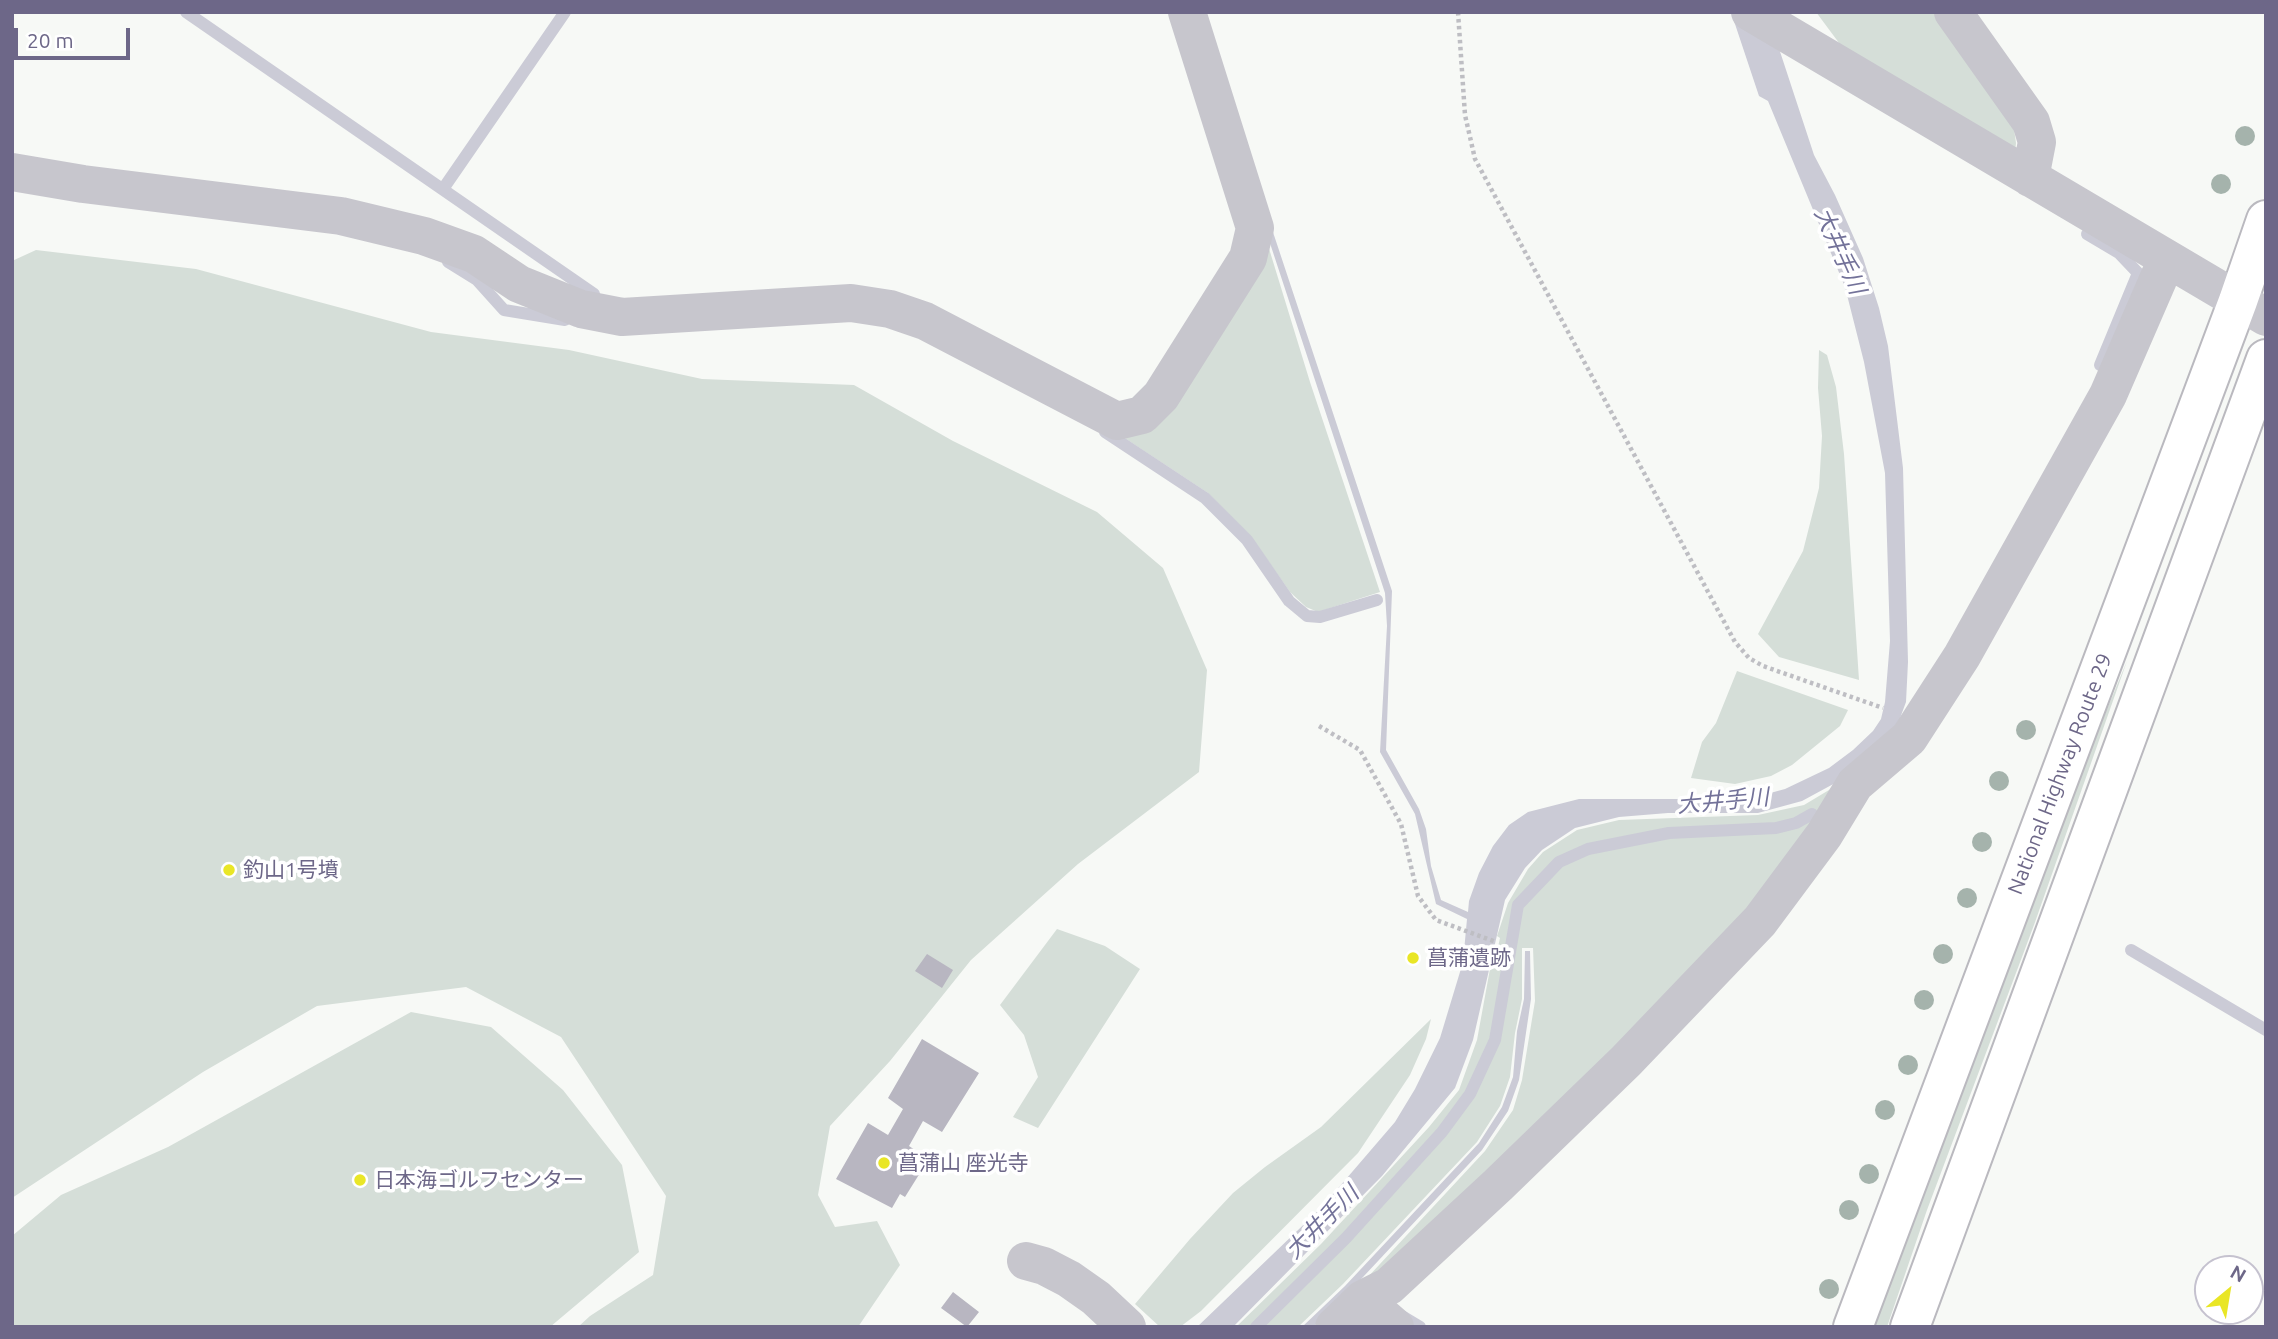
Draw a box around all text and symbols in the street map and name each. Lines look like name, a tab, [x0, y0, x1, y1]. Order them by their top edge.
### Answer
scale bar	[18, 14, 133, 58]
text: 20 m	[27, 28, 74, 52]
water label: 大井手川	[1809, 203, 1871, 299]
street label: National Highway Route 29	[2002, 650, 2118, 898]
water label: 大井手川	[1676, 783, 1770, 819]
place label: 釣山1号墳	[243, 857, 339, 883]
marker: 釣山1号墳	[221, 862, 237, 878]
place label: 菖蒲遺跡	[1427, 945, 1511, 971]
marker: 菖蒲遺跡	[1405, 950, 1421, 966]
place label: 菖蒲山 座光寺	[898, 1150, 1029, 1176]
marker: 菖蒲山 座光寺	[876, 1155, 892, 1171]
place label: 日本海ゴルフセンター	[374, 1167, 584, 1193]
marker: 日本海ゴルフセンター	[352, 1172, 368, 1188]
water label: 大井手川	[1280, 1180, 1364, 1264]
north arrow	[2194, 1255, 2264, 1325]
text: N	[2227, 1260, 2250, 1287]

